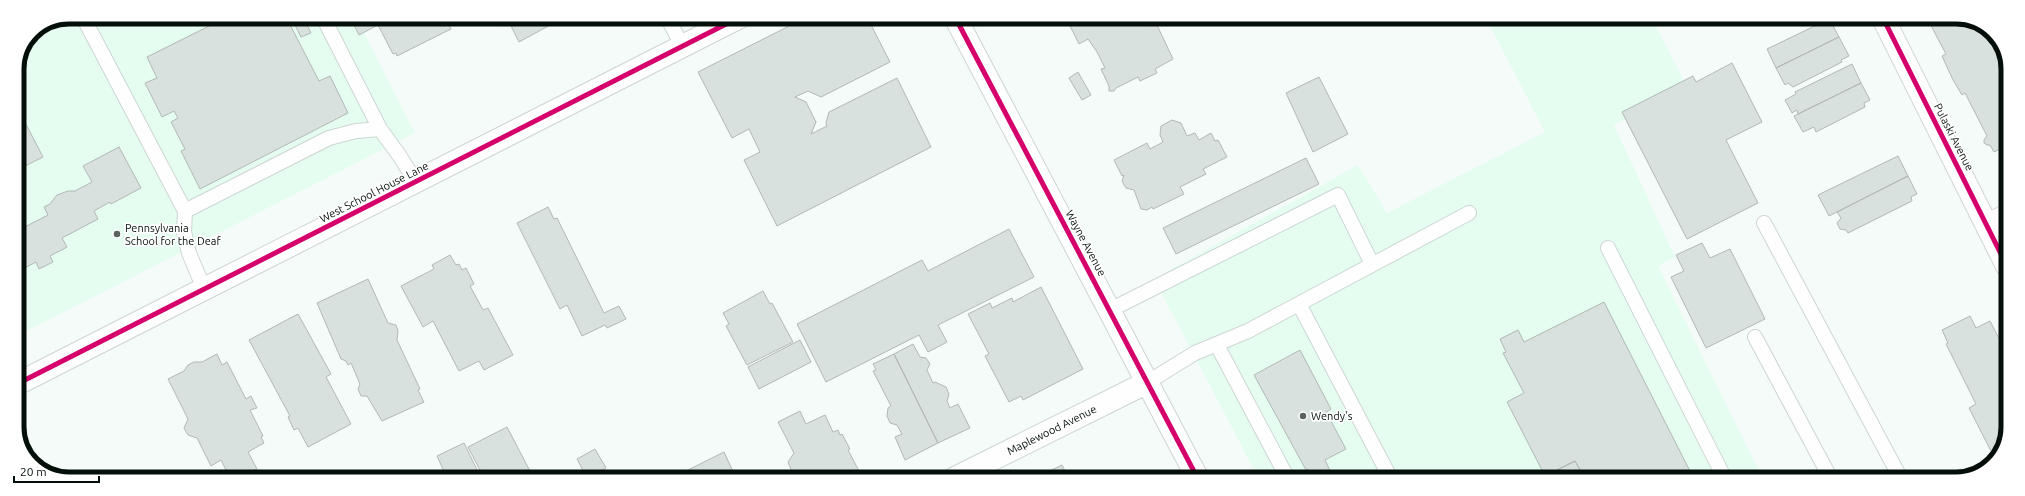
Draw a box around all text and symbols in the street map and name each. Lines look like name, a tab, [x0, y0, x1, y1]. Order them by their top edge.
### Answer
street label: Pulaski Avenue	[1932, 101, 1976, 173]
street label: West School House Lane	[318, 159, 430, 225]
street label: Wayne Avenue	[1064, 208, 1108, 278]
place label: Pennsylvania School for the Deaf	[125, 222, 221, 247]
marker: Pennsylvania School for the Deaf	[112, 229, 122, 239]
street label: Maplewood Avenue	[1005, 403, 1098, 457]
place label: Wendy's	[1311, 410, 1353, 422]
marker: Wendy's	[1298, 411, 1308, 421]
scale bar	[14, 458, 99, 484]
text: 20 m	[20, 465, 47, 478]

